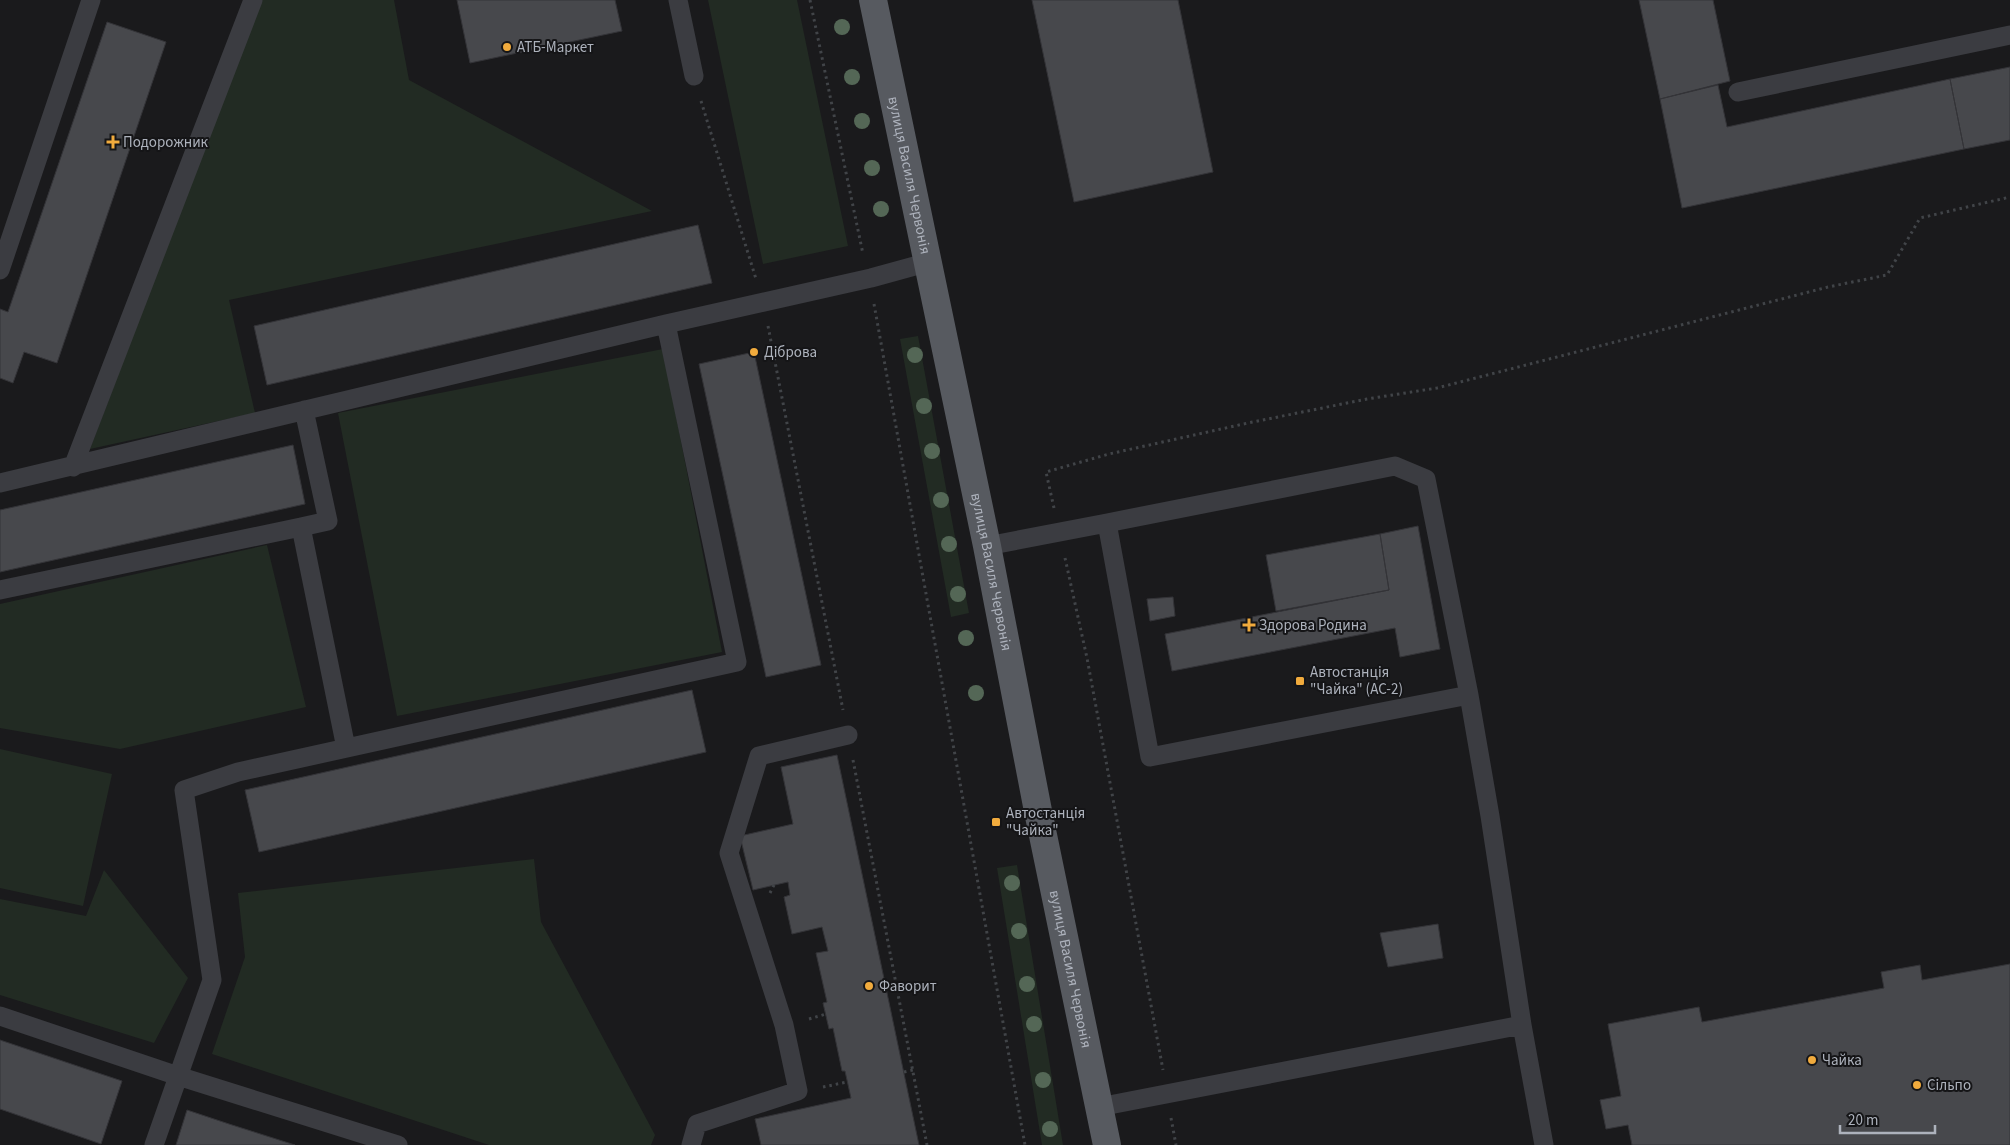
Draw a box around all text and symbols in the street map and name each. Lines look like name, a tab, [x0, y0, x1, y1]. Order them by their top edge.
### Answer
place label: АТБ-Маркет	[517, 37, 594, 58]
marker: АТБ-Маркет	[501, 41, 513, 53]
street label: вулиця Василя Червонія	[883, 94, 936, 256]
place label: Подорожник	[123, 132, 209, 153]
marker: Подорожник	[107, 136, 119, 148]
place label: Діброва	[764, 342, 817, 363]
marker: Діброва	[748, 346, 760, 358]
street label: вулиця Василя Червонія	[966, 491, 1017, 653]
place label: Здорова Родина	[1259, 615, 1367, 636]
marker: Здорова Родина	[1243, 619, 1255, 631]
place label: Автостанція "Чайка" (АС-2)	[1310, 662, 1403, 700]
marker: Автостанція "Чайка" (АС-2)	[1294, 675, 1306, 687]
place label: Автостанція "Чайка"	[1006, 803, 1085, 841]
marker: Автостанція "Чайка"	[990, 816, 1002, 828]
street label: вулиця Василя Червонія	[1044, 888, 1097, 1050]
place label: Фаворит	[879, 976, 937, 997]
marker: Фаворит	[863, 980, 875, 992]
place label: Чайка	[1822, 1050, 1862, 1071]
marker: Чайка	[1806, 1054, 1818, 1066]
place label: Сільпо	[1927, 1075, 1971, 1096]
marker: Сільпо	[1911, 1079, 1923, 1091]
scale bar	[1840, 1102, 1935, 1134]
text: 20 m	[1848, 1110, 1878, 1131]

